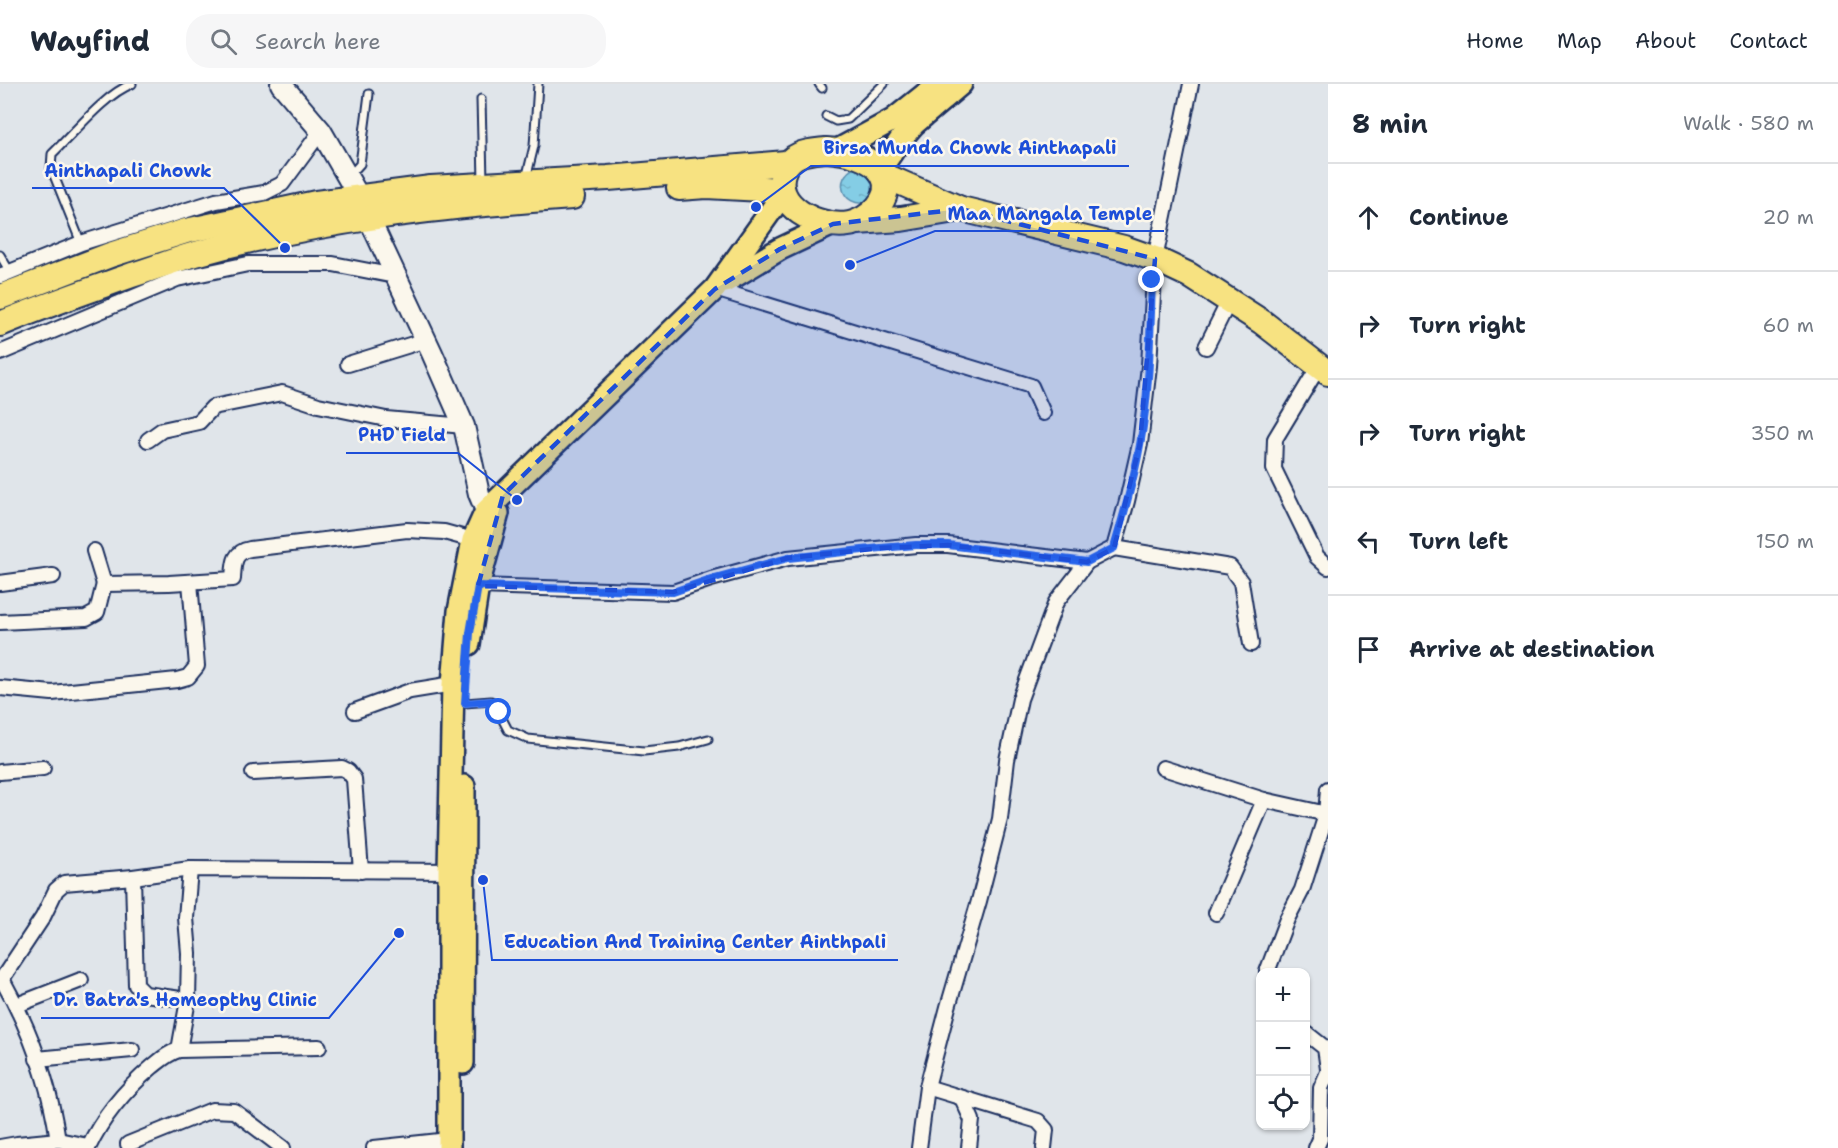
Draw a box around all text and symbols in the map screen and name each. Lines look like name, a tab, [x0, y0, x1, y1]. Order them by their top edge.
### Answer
search box	[186, 14, 606, 68]
text: Wayfind	[30, 22, 150, 60]
icon: search	[207, 25, 240, 58]
text: Search here	[255, 27, 381, 56]
text: Home	[1466, 27, 1524, 55]
text: Map	[1557, 27, 1602, 55]
text: About	[1635, 27, 1696, 55]
text: Contact	[1729, 27, 1808, 55]
text: 8 min	[1352, 106, 1428, 141]
text: Walk · 580 m	[1683, 110, 1814, 136]
callout: Birsa Munda Chowk Ainthapali	[811, 130, 1129, 166]
text: Birsa Munda Chowk Ainthapali	[823, 136, 1117, 160]
callout: Ainthapali Chowk	[32, 152, 224, 188]
text: Ainthapali Chowk	[44, 159, 212, 183]
callout: Maa Mangala Temple	[935, 195, 1164, 231]
icon: ahead	[1352, 201, 1385, 234]
text: Maa Mangala Temple	[948, 202, 1153, 226]
text: Continue	[1409, 203, 1509, 232]
text: 20 m	[1763, 204, 1814, 230]
route end	[1138, 266, 1164, 292]
icon: right	[1352, 309, 1385, 342]
text: Turn right	[1409, 311, 1526, 340]
text: 60 m	[1762, 312, 1814, 338]
callout: PHD Field	[346, 417, 458, 453]
icon: right	[1352, 417, 1385, 450]
text: Turn right	[1409, 419, 1526, 448]
text: 350 m	[1750, 420, 1814, 446]
text: PHD Field	[358, 423, 446, 447]
icon: left	[1352, 525, 1385, 558]
text: Turn left	[1409, 527, 1508, 556]
text: 150 m	[1756, 528, 1814, 554]
icon: arrive	[1352, 633, 1385, 666]
text: Arrive at destination	[1409, 635, 1655, 664]
route start	[485, 698, 511, 724]
callout: Education And Training Center Ainthpali	[492, 924, 898, 960]
text: Education And Training Center Ainthpali	[504, 930, 886, 954]
map controls	[1256, 968, 1310, 1130]
button: +	[1256, 968, 1310, 1022]
callout: Dr. Batra's Homeopthy Clinic	[41, 982, 329, 1018]
text: Dr. Batra's Homeopthy Clinic	[53, 988, 317, 1012]
button: −	[1256, 1022, 1310, 1076]
button: locate	[1256, 1076, 1310, 1130]

